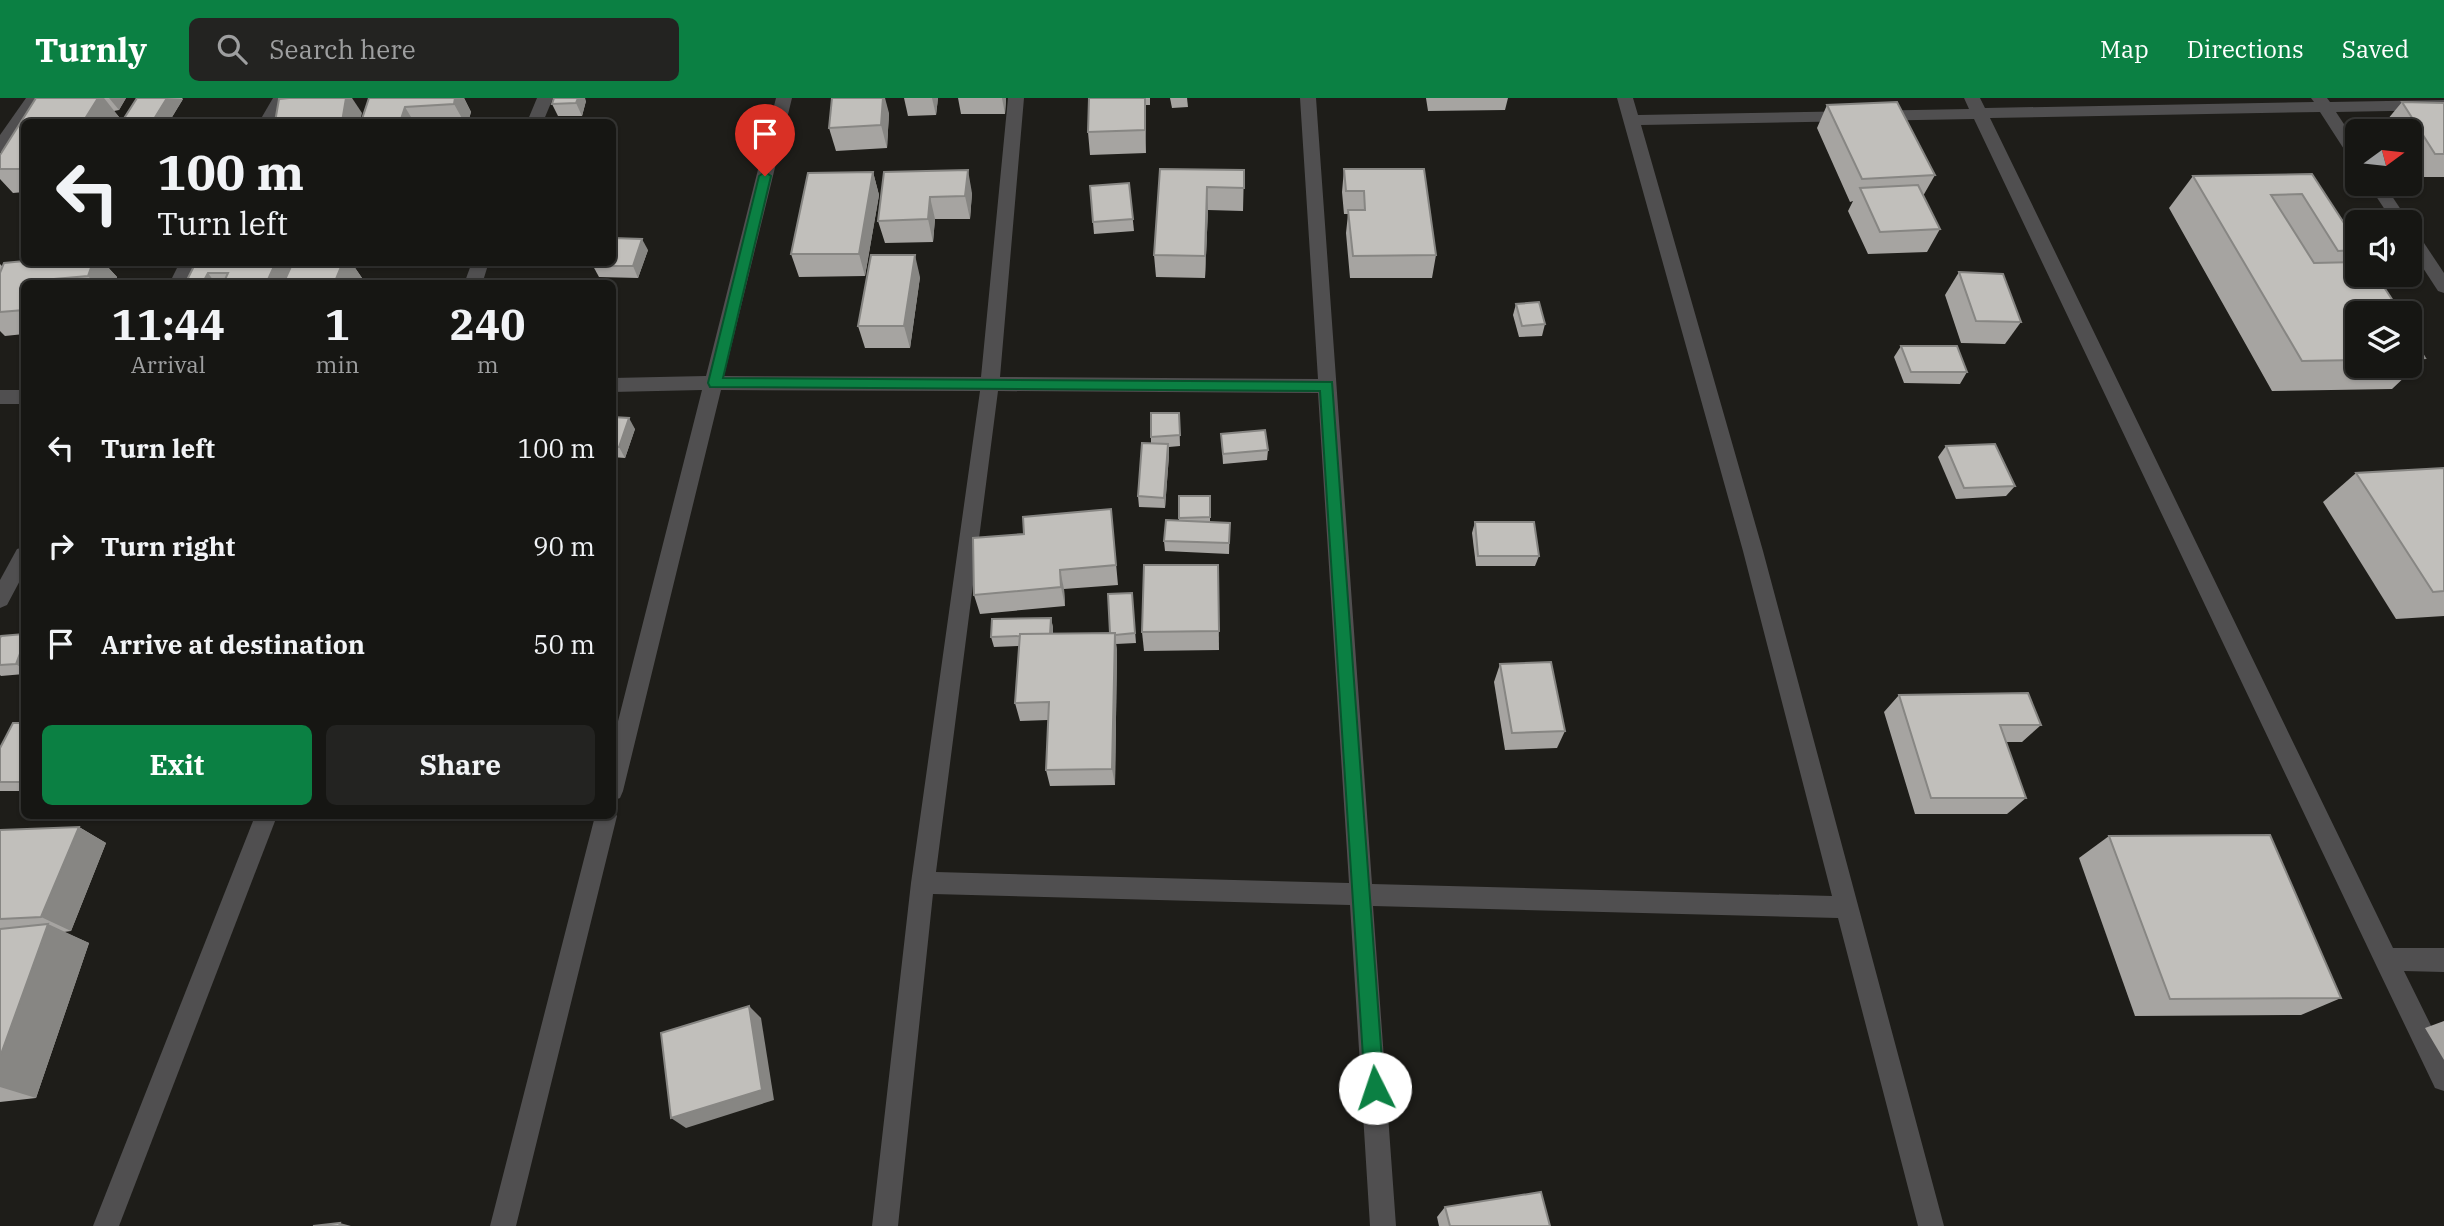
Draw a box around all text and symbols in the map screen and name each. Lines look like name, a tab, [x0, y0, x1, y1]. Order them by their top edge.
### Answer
search box	[189, 18, 679, 81]
text: Turnly	[35, 28, 147, 71]
icon: search	[213, 30, 251, 68]
text: Search here	[269, 32, 416, 66]
text: Map	[2100, 33, 2149, 65]
text: Directions	[2187, 33, 2304, 65]
text: Saved	[2342, 33, 2409, 65]
pin	[735, 104, 795, 176]
icon: arrive	[746, 115, 784, 153]
north arrow	[2345, 119, 2422, 196]
map controls	[2345, 119, 2422, 378]
text: 100 m	[157, 140, 304, 203]
icon: left	[42, 147, 133, 238]
text: Turn left	[157, 202, 288, 244]
button: sound	[2345, 210, 2422, 287]
text: 11:44	[111, 297, 225, 352]
text: 1	[325, 297, 350, 352]
text: 240	[450, 297, 525, 352]
button: layers	[2345, 301, 2422, 378]
text: Arrival	[131, 349, 206, 379]
text: min	[316, 349, 359, 379]
text: m	[477, 349, 499, 379]
icon: left	[42, 429, 80, 467]
text: Turn left	[101, 431, 215, 465]
text: 100 m	[517, 431, 595, 465]
icon: right	[42, 527, 80, 565]
text: Turn right	[101, 529, 235, 563]
text: 90 m	[533, 529, 595, 563]
icon: arrive	[42, 625, 80, 663]
text: Arrive at destination	[101, 627, 365, 661]
text: 50 m	[533, 627, 595, 661]
button: Exit	[42, 725, 312, 805]
button: Share	[326, 725, 595, 805]
position arrow	[1338, 1051, 1412, 1125]

